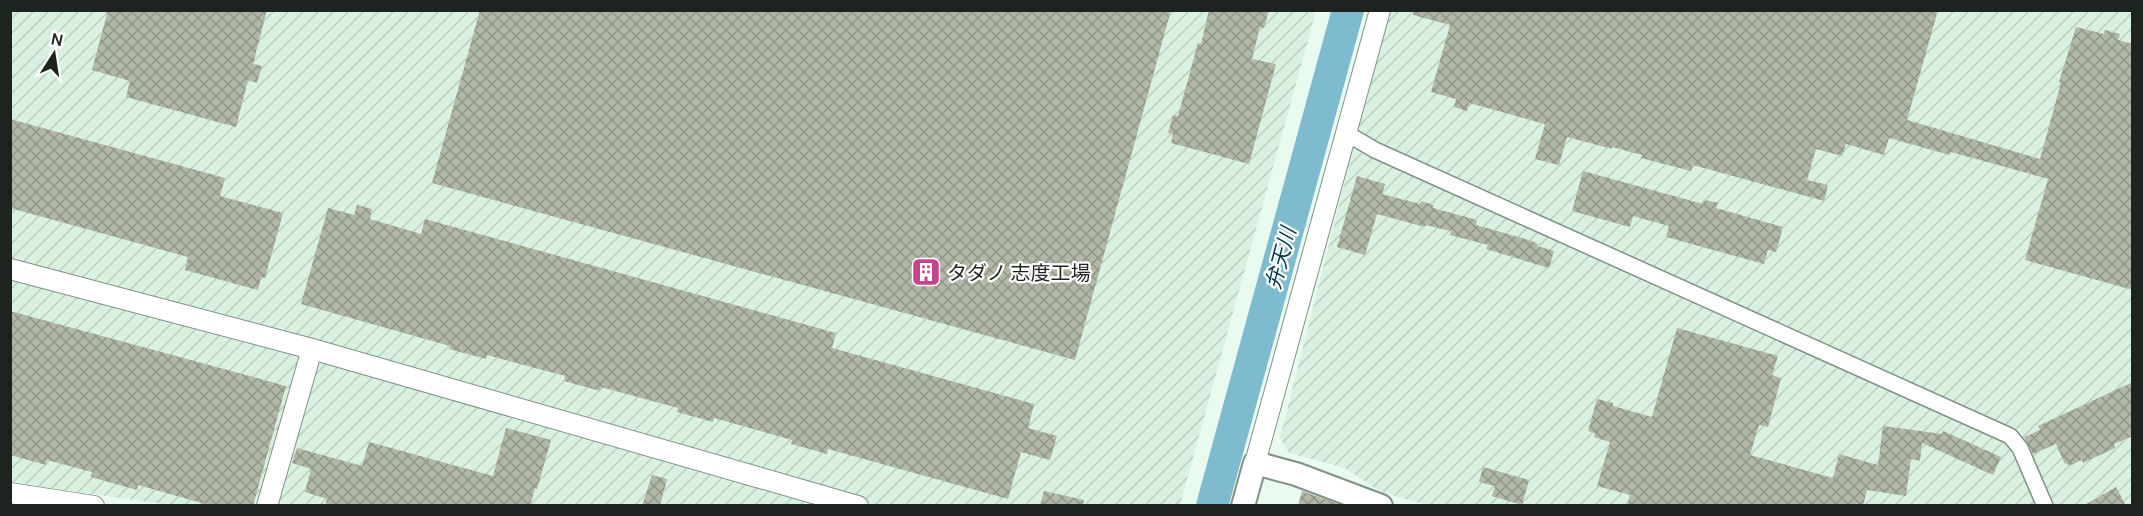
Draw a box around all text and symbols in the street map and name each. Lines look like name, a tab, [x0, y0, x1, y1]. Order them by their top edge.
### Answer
north arrow	[24, 24, 84, 84]
text: N	[49, 27, 65, 51]
water label: 弁天川	[1258, 222, 1302, 292]
building icon: タダノ 志度工場	[910, 256, 942, 288]
place label: タダノ 志度工場	[947, 259, 1090, 286]

